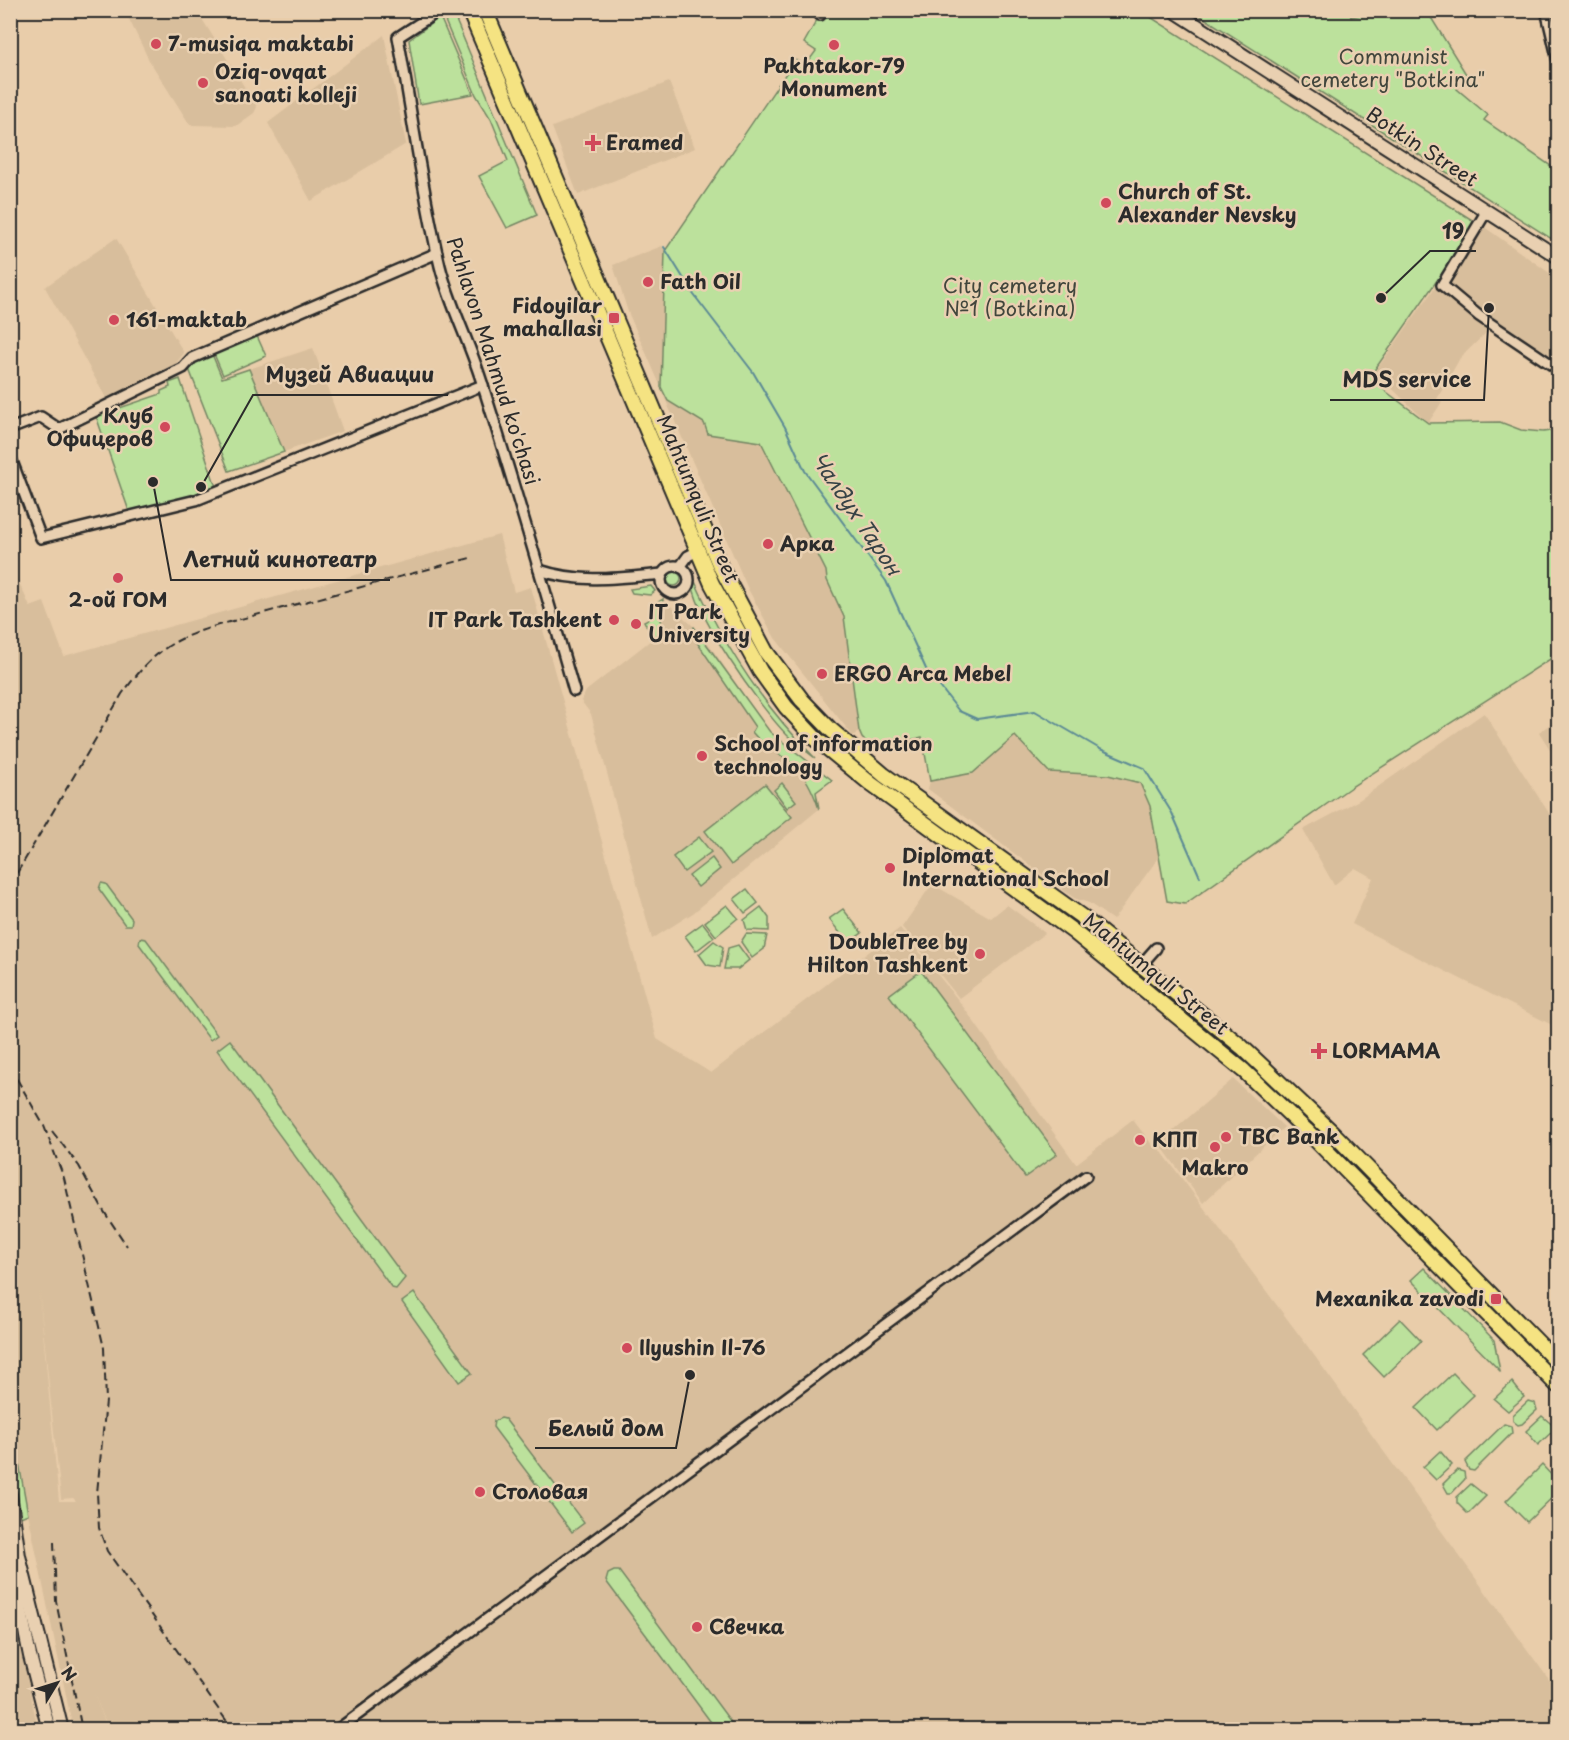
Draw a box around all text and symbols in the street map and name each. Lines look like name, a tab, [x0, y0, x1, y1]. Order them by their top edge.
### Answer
place label: 7-musiqa maktabi	[168, 28, 354, 58]
marker: 7-musiqa maktabi	[149, 37, 163, 51]
marker: Pakhtakor-79 Monument	[827, 38, 841, 52]
park label: Communist cemetery "Botkina"	[1300, 41, 1486, 94]
place label: Pakhtakor-79 Monument	[763, 50, 905, 103]
place label: Oziq-ovqat sanoati kolleji	[215, 56, 357, 109]
marker: Oziq-ovqat sanoati kolleji	[196, 76, 210, 90]
street label: Botkin Street	[1361, 99, 1484, 194]
place label: Eramed	[606, 127, 683, 157]
marker: Eramed	[584, 134, 602, 152]
place label: Church of St. Alexander Nevsky	[1117, 176, 1296, 229]
marker: Church of St. Alexander Nevsky	[1099, 196, 1113, 210]
callout: 19	[1430, 212, 1476, 251]
text: 19	[1442, 214, 1464, 246]
street label: Pahlavon Mahmud ko'chasi	[440, 233, 548, 489]
place label: Fath Oil	[660, 266, 741, 296]
park label: City cemetery №1 (Botkina)	[943, 270, 1077, 323]
marker: Fath Oil	[641, 275, 655, 289]
place label: Fidoyilar mahallasi	[503, 290, 603, 343]
place label: 161-maktab	[126, 304, 247, 334]
marker: Fidoyilar mahallasi	[607, 311, 621, 325]
marker: 161-maktab	[107, 313, 121, 327]
callout: Музей Авиации	[253, 356, 448, 395]
text: Музей Авиации	[265, 357, 435, 389]
callout: MDS service	[1330, 361, 1484, 400]
text: MDS service	[1343, 362, 1471, 394]
place label: Клуб Офицеров	[46, 400, 153, 453]
street label: Mahtumquli Street	[650, 410, 748, 587]
marker: Клуб Офицеров	[158, 420, 172, 434]
water label: Чалдух Тарон	[804, 445, 912, 583]
place label: Арка	[780, 528, 835, 558]
marker: Арка	[761, 537, 775, 551]
callout: Летний кинотеатр	[171, 541, 390, 580]
text: Летний кинотеатр	[183, 542, 377, 574]
marker: 2-ой ГОМ	[111, 571, 125, 585]
place label: 2-ой ГОМ	[69, 584, 167, 614]
place label: IT Park University	[648, 596, 750, 649]
place label: IT Park Tashkent	[428, 604, 602, 634]
marker: IT Park Tashkent	[607, 613, 621, 627]
marker: IT Park University	[629, 617, 643, 631]
place label: ERGO Arca Mebel	[834, 658, 1011, 688]
marker: ERGO Arca Mebel	[815, 667, 829, 681]
place label: School of information technology	[714, 728, 933, 781]
marker: School of information technology	[695, 749, 709, 763]
place label: Diplomat International School	[902, 840, 1109, 893]
marker: Diplomat International School	[883, 861, 897, 875]
street label: Mahtumquli Street	[1077, 905, 1236, 1042]
place label: DoubleTree by Hilton Tashkent	[807, 926, 968, 979]
marker: DoubleTree by Hilton Tashkent	[973, 947, 987, 961]
place label: LORMAMA	[1332, 1035, 1441, 1065]
marker: LORMAMA	[1310, 1042, 1328, 1060]
place label: TBC Bank	[1238, 1121, 1340, 1151]
place label: КПП	[1152, 1124, 1198, 1154]
marker: TBC Bank	[1219, 1130, 1233, 1144]
marker: КПП	[1133, 1133, 1147, 1147]
marker: Makro	[1208, 1140, 1222, 1154]
place label: Makro	[1182, 1152, 1248, 1182]
place label: Mexanika zavodi	[1315, 1283, 1484, 1313]
marker: Mexanika zavodi	[1489, 1292, 1503, 1306]
place label: Ilyushin Il-76	[639, 1332, 766, 1362]
marker: Ilyushin Il-76	[620, 1341, 634, 1355]
callout: Белый дом	[535, 1409, 676, 1448]
text: Белый дом	[548, 1411, 664, 1443]
place label: Столовая	[492, 1476, 588, 1506]
marker: Столовая	[473, 1485, 487, 1499]
place label: Свечка	[709, 1611, 784, 1641]
marker: Свечка	[690, 1620, 704, 1634]
north arrow	[27, 1653, 87, 1713]
text: N	[56, 1661, 83, 1686]

